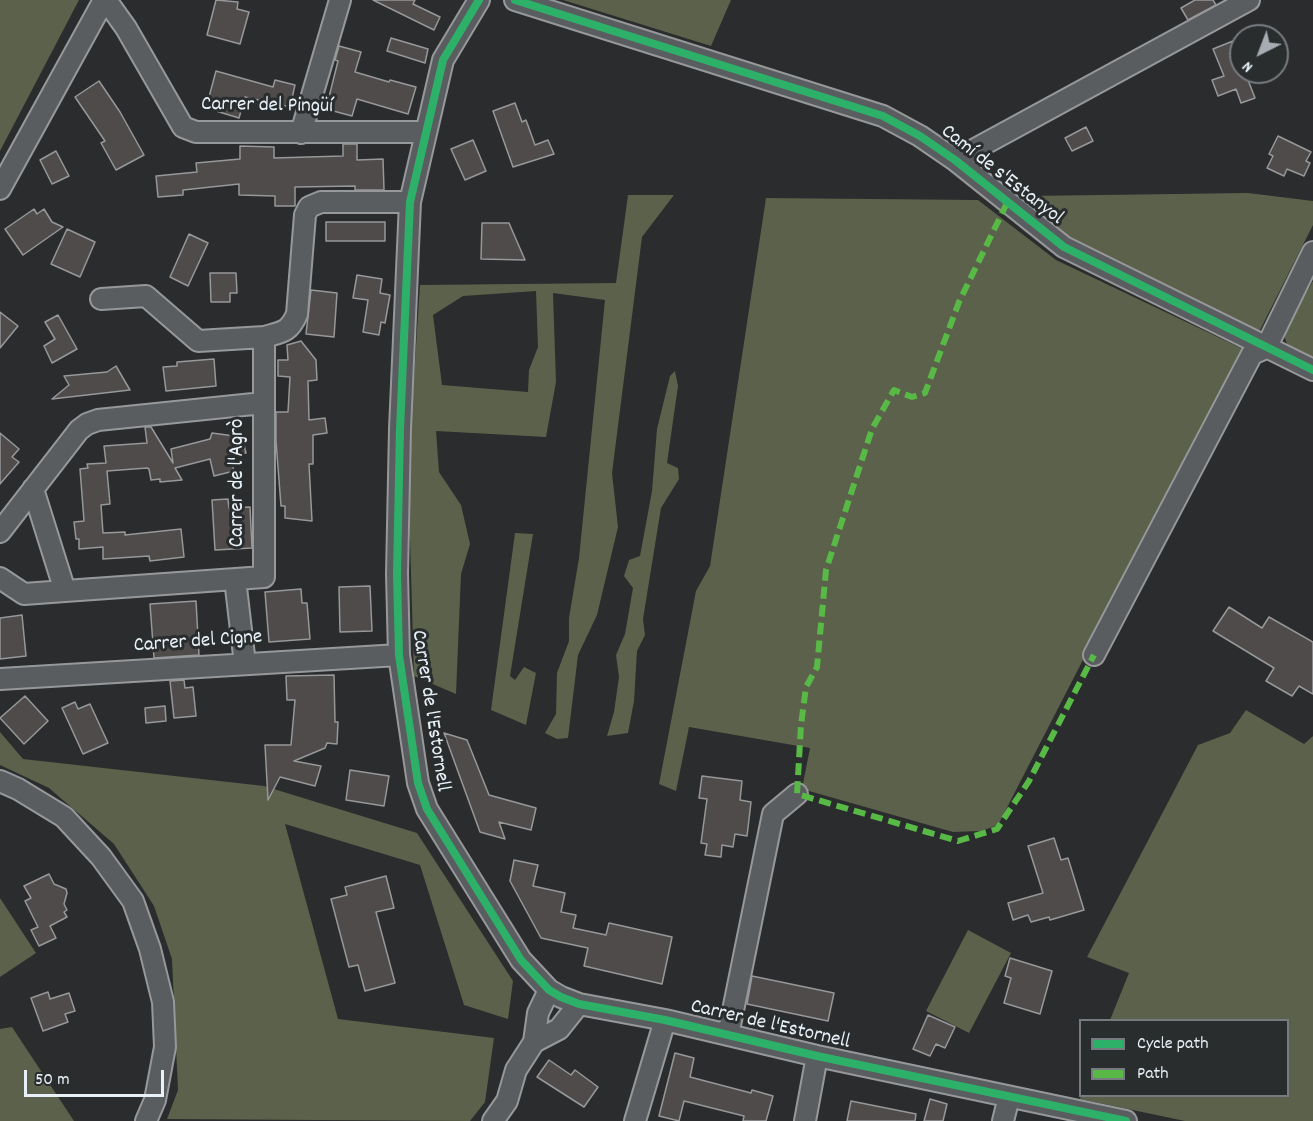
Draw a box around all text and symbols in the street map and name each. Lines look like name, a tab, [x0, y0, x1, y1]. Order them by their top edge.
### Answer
north arrow	[1229, 24, 1289, 84]
text: N	[1237, 55, 1259, 77]
street label: Carrer del Pingüí	[201, 93, 333, 121]
street label: Camí de s'Estanyol	[935, 120, 1067, 232]
street label: Carrer de l'Agrò	[226, 419, 252, 547]
street label: Carrer del Cigne	[133, 626, 263, 660]
street label: Carrer de l'Estornell	[404, 629, 454, 793]
street label: Carrer de l'Estornell	[688, 995, 852, 1057]
legend	[1079, 1019, 1289, 1097]
text: Cycle path	[1137, 1032, 1208, 1057]
scale bar	[27, 1058, 166, 1096]
text: Path	[1137, 1062, 1169, 1087]
text: 50 m	[35, 1068, 70, 1093]

